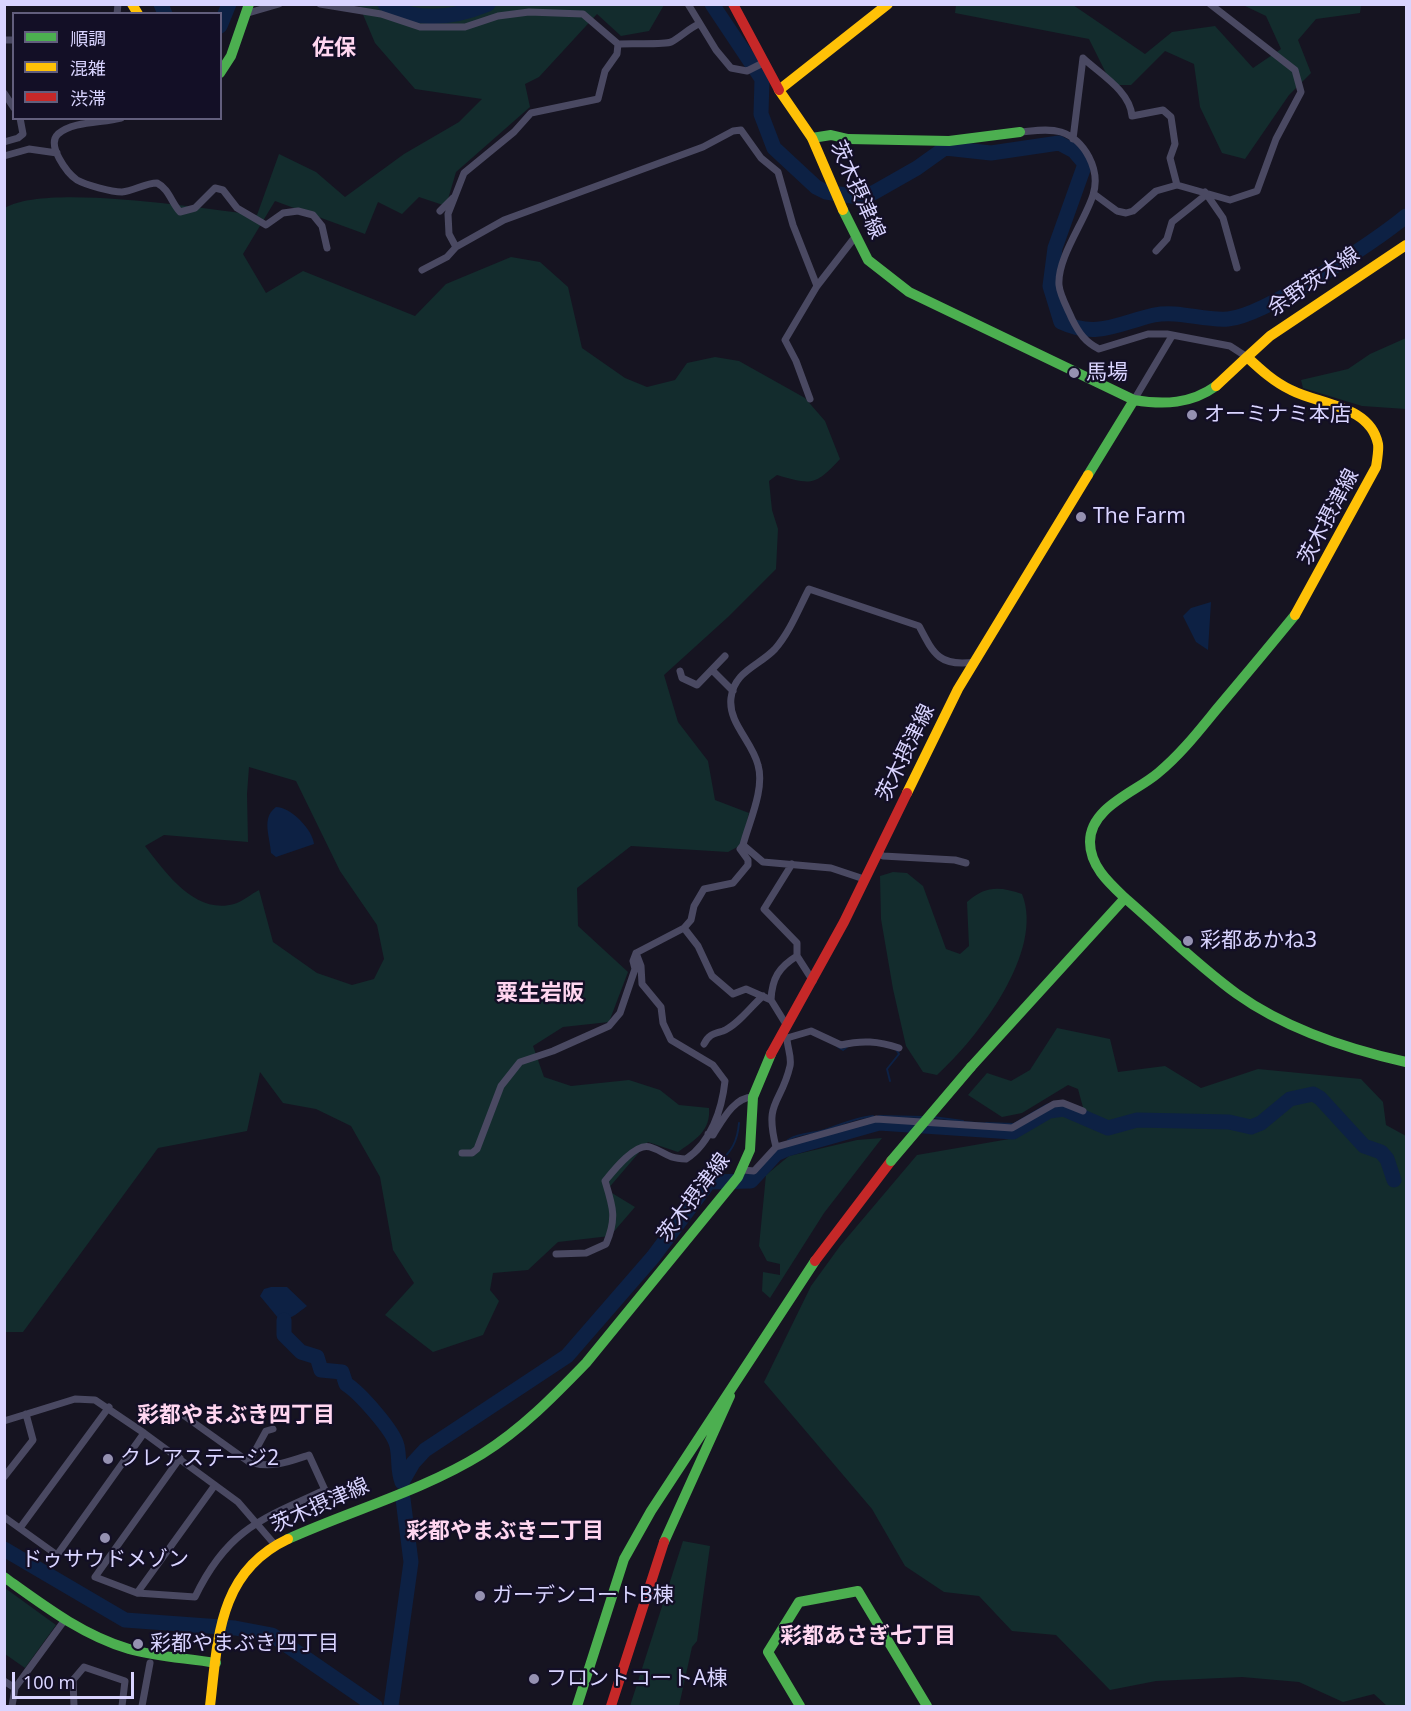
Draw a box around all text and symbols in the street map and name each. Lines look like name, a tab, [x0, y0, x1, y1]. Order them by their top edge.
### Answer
legend	[12, 12, 222, 120]
text: 順調	[70, 26, 106, 50]
district label: 佐保	[312, 36, 356, 62]
text: 混雑	[70, 56, 106, 80]
text: 渋滞	[70, 86, 106, 110]
street label: 茨木摂津線	[824, 137, 890, 243]
street label: 余野茨木線	[1263, 242, 1365, 322]
place label: 馬場	[1086, 360, 1128, 386]
marker: 馬場	[1067, 366, 1081, 380]
place label: オーミナミ本店	[1204, 402, 1351, 428]
marker: オーミナミ本店	[1185, 408, 1199, 422]
street label: 茨木摂津線	[1293, 465, 1365, 569]
place label: The Farm	[1093, 504, 1186, 530]
marker: The Farm	[1074, 510, 1088, 524]
street label: 茨木摂津線	[872, 700, 940, 806]
place label: 彩都あかね3	[1200, 928, 1317, 954]
marker: 彩都あかね3	[1181, 934, 1195, 948]
district label: 粟生岩阪	[496, 981, 584, 1007]
street label: 茨木摂津線	[652, 1148, 736, 1248]
district label: 彩都やまぶき四丁目	[137, 1403, 335, 1429]
place label: クレアステージ2	[120, 1446, 279, 1472]
marker: クレアステージ2	[101, 1452, 115, 1466]
street label: 茨木摂津線	[267, 1473, 373, 1539]
district label: 彩都やまぶき二丁目	[406, 1519, 604, 1545]
marker: ドゥサウドメゾン	[98, 1531, 112, 1545]
place label: ドゥサウドメゾン	[21, 1547, 189, 1573]
place label: ガーデンコートB棟	[492, 1583, 674, 1609]
marker: ガーデンコートB棟	[473, 1589, 487, 1603]
district label: 彩都あさぎ七丁目	[780, 1624, 956, 1650]
place label: 彩都やまぶき四丁目	[150, 1631, 339, 1657]
marker: 彩都やまぶき四丁目	[131, 1637, 145, 1651]
scale bar	[15, 1660, 136, 1698]
place label: フロントコートA棟	[546, 1666, 727, 1692]
text: 100 m	[23, 1670, 75, 1694]
marker: フロントコートA棟	[527, 1672, 541, 1686]

